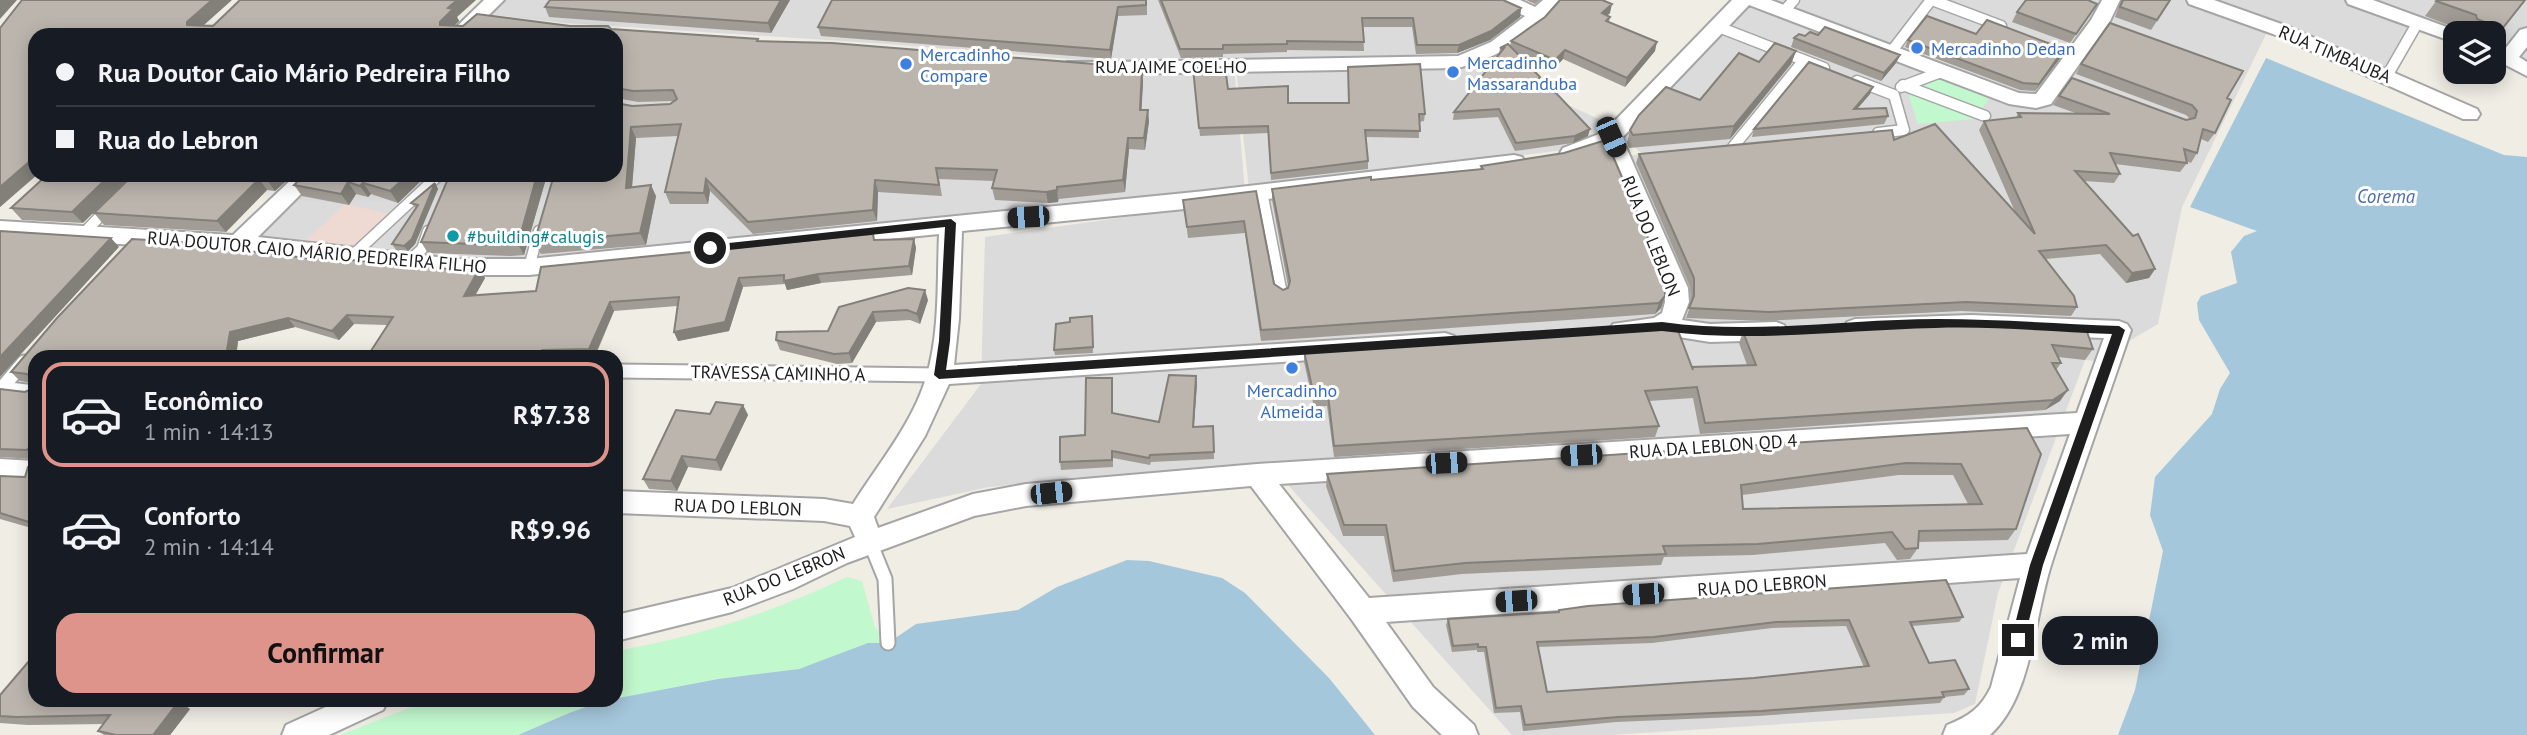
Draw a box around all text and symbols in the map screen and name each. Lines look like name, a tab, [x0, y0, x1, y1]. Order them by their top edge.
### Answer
street label: RUA TIMBAUBA	[2275, 20, 2395, 88]
map controls	[2443, 21, 2506, 84]
button: layers	[2443, 21, 2506, 84]
place label: Mercadinho Dedan	[1931, 37, 2076, 60]
marker: Mercadinho Dedan	[1909, 40, 1925, 56]
place label: Mercadinho Compare	[920, 43, 1010, 87]
place label: Mercadinho Massaranduba	[1467, 51, 1577, 95]
street label: RUA JAIME COELHO	[1095, 55, 1247, 78]
text: Rua Doutor Caio Mário Pedreira Filho	[98, 56, 510, 89]
marker: Mercadinho Compare	[898, 56, 914, 72]
marker: Mercadinho Massaranduba	[1445, 64, 1461, 80]
car	[1593, 114, 1630, 160]
text: Rua do Lebron	[98, 123, 259, 156]
street label: RUA DO LEBLON	[1616, 172, 1686, 300]
water label: Corema	[2357, 184, 2416, 208]
car	[1007, 205, 1050, 229]
place label: #building#calugis	[467, 225, 604, 248]
street label: RUA DOUTOR CAIO MÁRIO PEDREIRA FILHO	[146, 226, 488, 278]
marker: #building#calugis	[445, 228, 461, 244]
route start	[694, 232, 726, 264]
street label: TRAVESSA CAMINHO A	[691, 360, 866, 386]
marker: Mercadinho Almeida	[1284, 360, 1300, 376]
place label: Mercadinho Almeida	[1247, 379, 1337, 423]
icon: car	[60, 383, 123, 446]
text: Econômico	[144, 384, 263, 417]
text: R$7.38	[513, 398, 591, 431]
text: 1 min · 14:13	[144, 417, 274, 446]
street label: RUA DA LEBLON QD 4	[1628, 429, 1798, 463]
car	[1560, 443, 1603, 467]
car	[1425, 451, 1468, 475]
car	[1030, 480, 1073, 506]
street label: RUA DO LEBLON	[674, 493, 802, 521]
icon: car	[60, 498, 123, 561]
text: Conforto	[144, 499, 241, 532]
text: R$9.96	[510, 513, 591, 546]
text: 2 min · 14:14	[144, 532, 274, 561]
street label: RUA DO LEBRON	[720, 541, 848, 611]
street label: RUA DO LEBRON	[1696, 569, 1828, 601]
car	[1622, 582, 1665, 606]
car	[1495, 589, 1538, 613]
button: Confirmar	[56, 613, 595, 693]
callout: 2 min	[2042, 616, 2158, 664]
route end	[2002, 624, 2034, 656]
text: 2 min	[2072, 626, 2128, 655]

